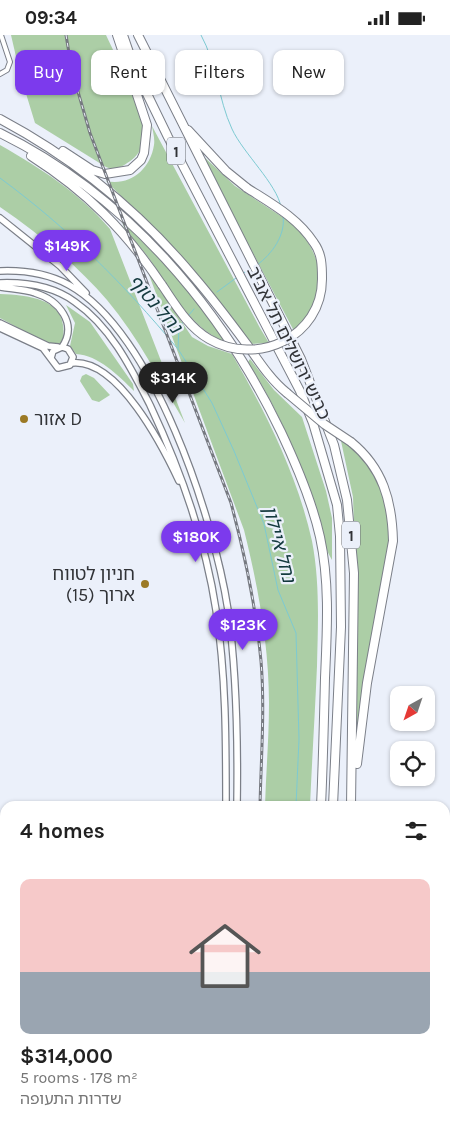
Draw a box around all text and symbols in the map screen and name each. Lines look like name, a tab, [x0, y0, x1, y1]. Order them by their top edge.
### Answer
text: 09:34	[25, 7, 77, 29]
chip: Buy	[15, 50, 81, 95]
chip: Rent	[91, 50, 165, 95]
chip: Filters	[175, 50, 263, 95]
chip: New	[273, 50, 344, 95]
road number: 1	[167, 137, 185, 165]
pin: $149K	[32, 229, 102, 272]
text: $149K	[44, 236, 90, 255]
street label: כביש ירושלים תל אביב	[242, 263, 336, 423]
water label: נחל נטוף	[124, 270, 188, 339]
pin: $314K	[138, 361, 208, 404]
text: $314K	[150, 368, 196, 387]
place label: אזור D	[34, 408, 82, 430]
marker: אזור D	[18, 413, 30, 425]
water label: נחל איילון	[258, 503, 300, 586]
pin: $180K	[161, 521, 231, 563]
road number: 1	[342, 521, 360, 549]
text: $180K	[172, 527, 220, 546]
place label: חניון לטווח ארוך (15)	[52, 563, 135, 606]
marker: חניון לטווח ארוך (15)	[139, 578, 151, 590]
pin: $123K	[208, 609, 278, 651]
text: $123K	[220, 615, 266, 634]
north arrow	[390, 686, 435, 731]
map controls	[390, 686, 435, 786]
button: locate	[390, 741, 435, 786]
icon: filters	[402, 817, 430, 845]
text: 4 homes	[20, 819, 105, 843]
icon: home	[180, 911, 270, 1001]
text: $314,000	[20, 1044, 113, 1068]
text: 5 rooms · 178 m²	[20, 1068, 138, 1087]
text: שדרות התעופה	[20, 1089, 122, 1108]

